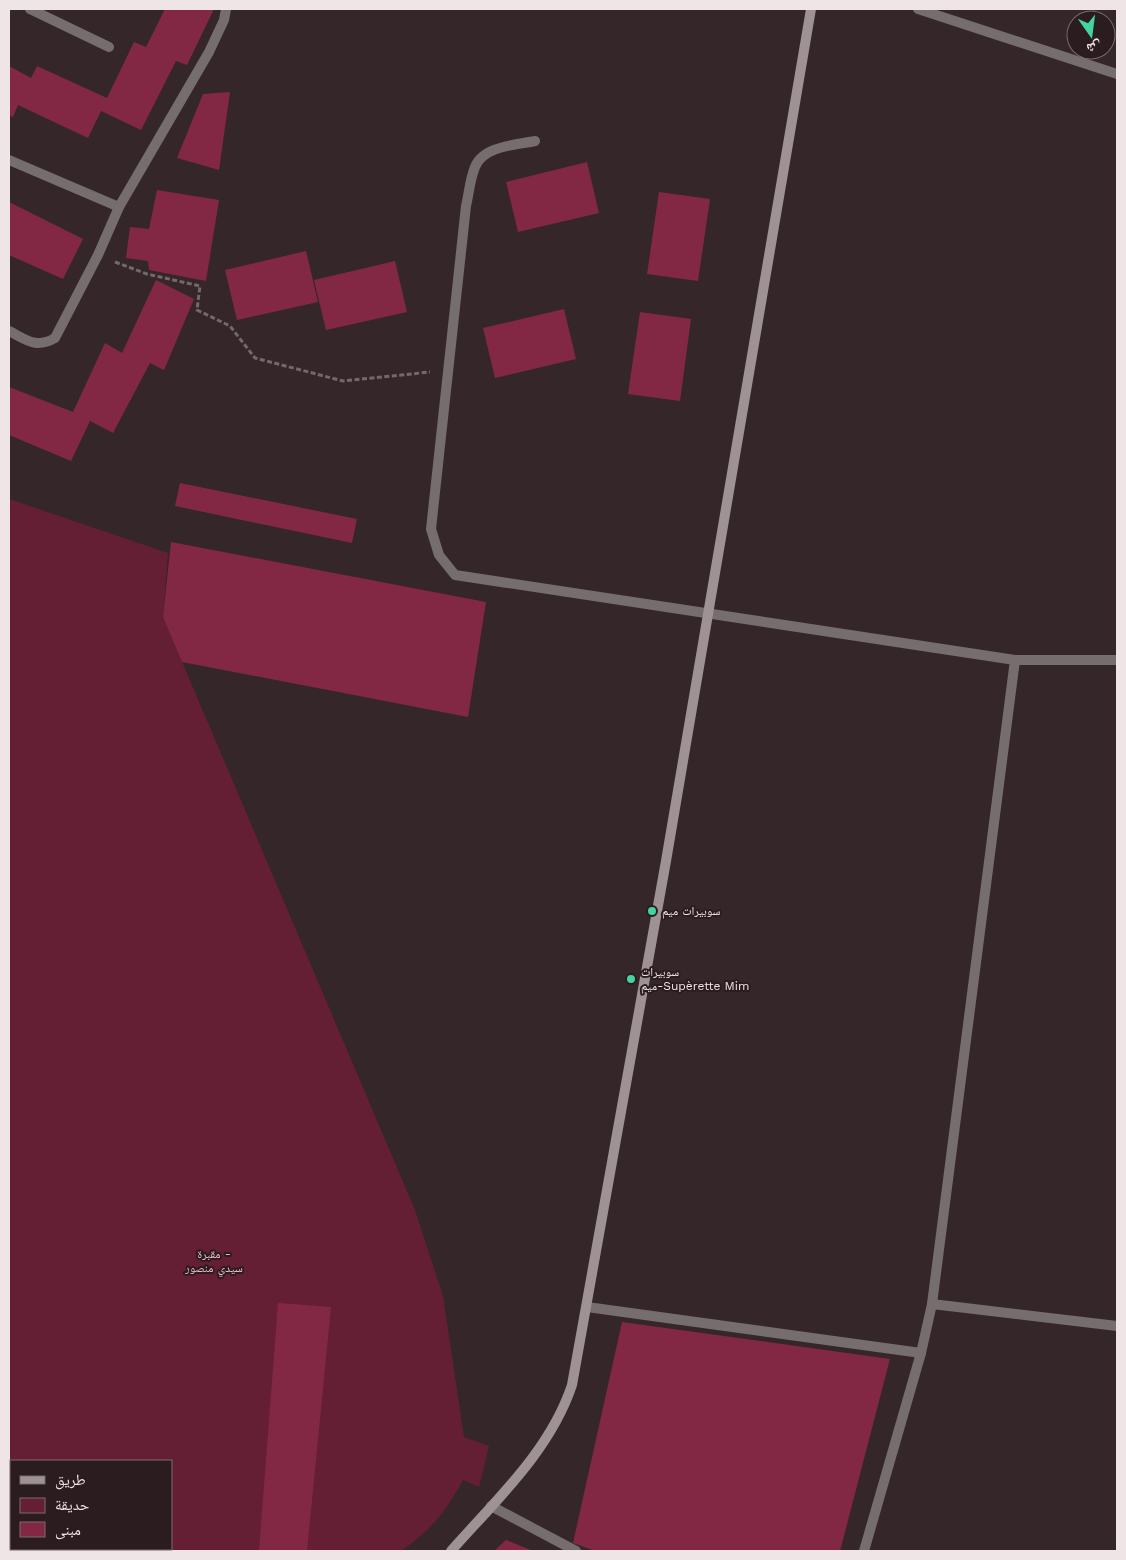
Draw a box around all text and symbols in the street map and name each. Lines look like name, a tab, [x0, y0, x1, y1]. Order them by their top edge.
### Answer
north arrow	[1066, 10, 1116, 60]
text: ش	[1085, 37, 1103, 57]
place label: سوبيرات ميم	[662, 904, 720, 919]
marker: سوبيرات ميم	[646, 905, 658, 917]
place label: سوبيرات ميم-Supèrette Mim	[641, 965, 749, 994]
marker: سوبيرات ميم-Supèrette Mim	[625, 973, 637, 985]
park label: مقبرة - سيدي منصور	[184, 1247, 243, 1278]
legend	[10, 1460, 172, 1550]
text: طريق	[55, 1471, 86, 1490]
text: حديقة	[55, 1496, 90, 1514]
text: مبنى	[55, 1521, 81, 1540]

